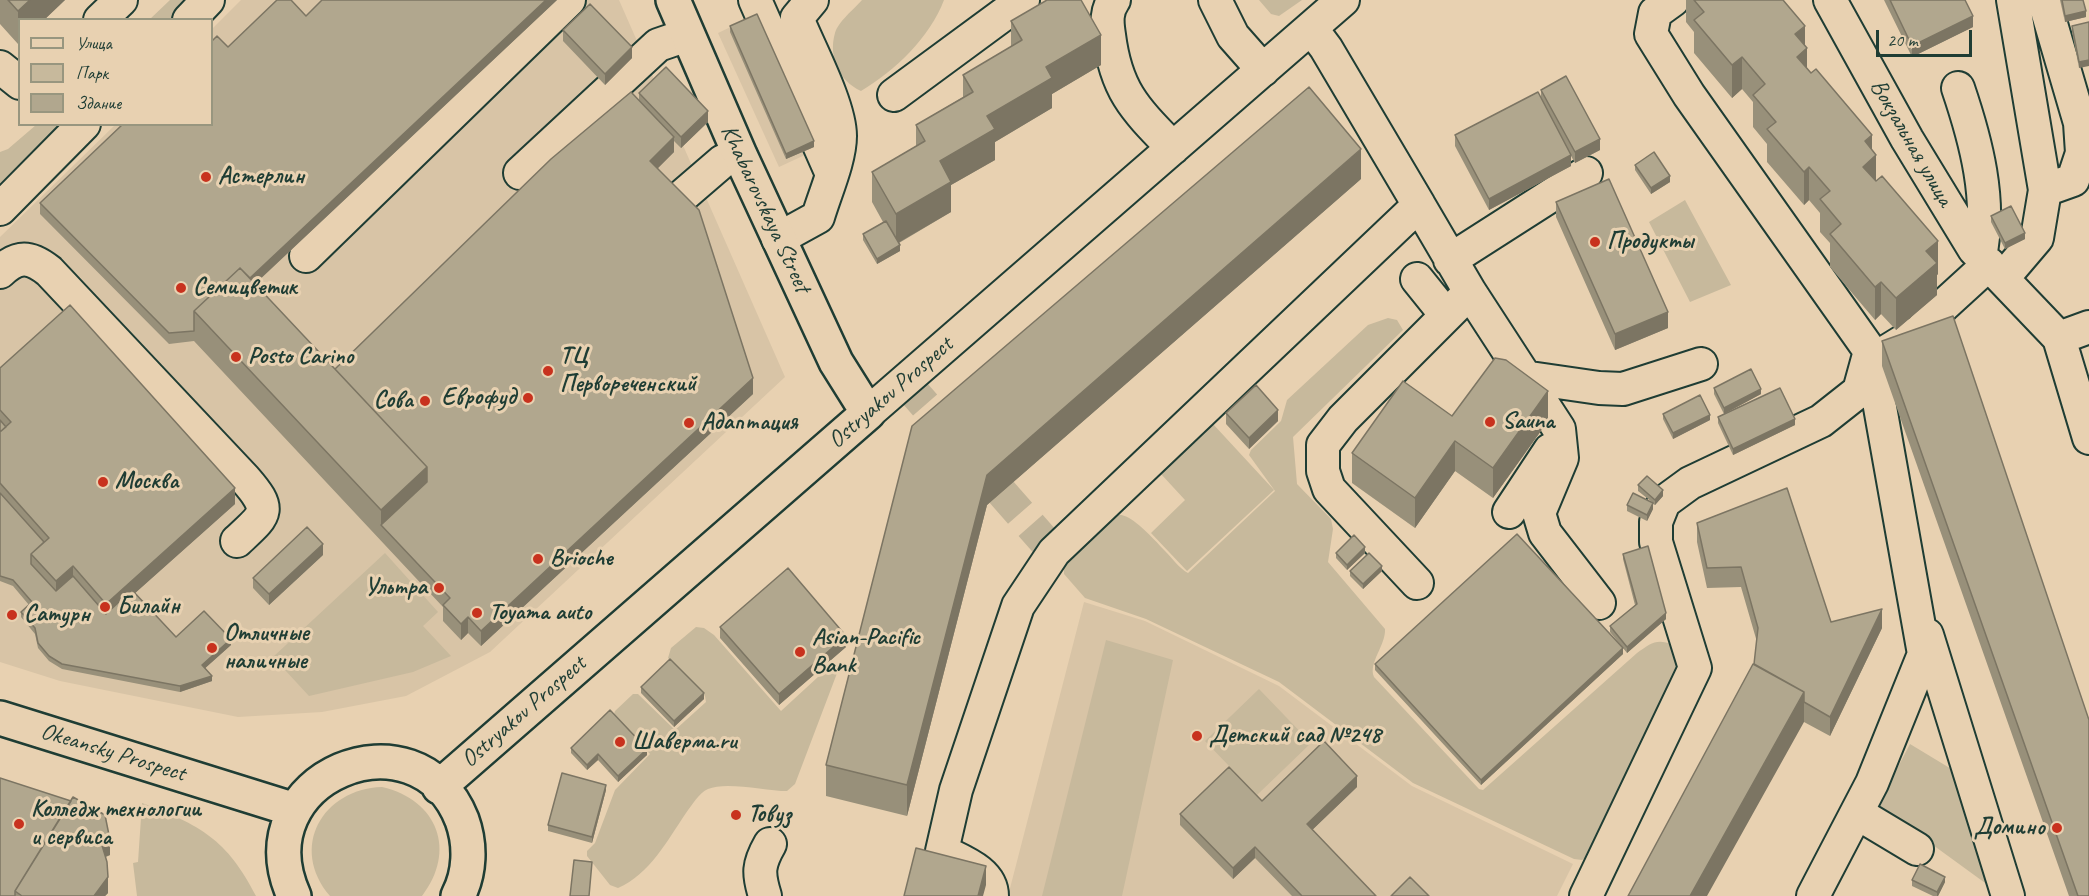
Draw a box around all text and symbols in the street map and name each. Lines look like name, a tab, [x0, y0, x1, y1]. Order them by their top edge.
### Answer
legend	[18, 18, 213, 126]
scale bar	[1879, 18, 1975, 56]
text: 20 m	[1887, 29, 1918, 51]
text: Улица	[76, 32, 112, 54]
text: Парк	[76, 62, 108, 84]
street label: Вокзальная улица	[1863, 74, 1959, 212]
text: Здание	[76, 92, 121, 114]
street label: Khabarovskaya Street	[714, 121, 816, 297]
place label: Астерлин	[218, 163, 304, 191]
marker: Астерлин	[199, 170, 213, 184]
place label: Продукты	[1607, 228, 1694, 256]
marker: Продукты	[1588, 235, 1602, 249]
place label: Семицветик	[193, 274, 297, 302]
marker: Семицветик	[174, 281, 188, 295]
street label: Ostryakov Prospect	[823, 331, 959, 455]
place label: Posto Carino	[248, 343, 353, 371]
place label: ТЦ Первореченский	[560, 343, 696, 399]
marker: Posto Carino	[229, 350, 243, 364]
marker: ТЦ Первореченский	[541, 364, 555, 378]
place label: Еврофуд	[442, 384, 516, 412]
place label: Сова	[374, 387, 413, 415]
marker: Еврофуд	[521, 391, 535, 405]
marker: Сова	[418, 394, 432, 408]
place label: Sauna	[1502, 408, 1554, 436]
place label: Адаптация	[701, 409, 798, 437]
marker: Sauna	[1483, 415, 1497, 429]
marker: Адаптация	[682, 416, 696, 430]
place label: Москва	[115, 468, 178, 496]
marker: Москва	[96, 475, 110, 489]
place label: Brioche	[550, 545, 612, 573]
marker: Brioche	[531, 552, 545, 566]
place label: Ультра	[364, 574, 427, 602]
marker: Ультра	[432, 581, 446, 595]
place label: Билайн	[117, 593, 180, 621]
place label: Toyama auto	[489, 599, 591, 627]
marker: Билайн	[98, 600, 112, 614]
place label: Сатурн	[24, 601, 90, 629]
marker: Toyama auto	[470, 606, 484, 620]
marker: Сатурн	[5, 608, 19, 622]
place label: Отличные наличные	[224, 620, 308, 676]
place label: Asian-Pacific Bank	[812, 624, 920, 680]
marker: Отличные наличные	[205, 641, 219, 655]
marker: Asian-Pacific Bank	[793, 645, 807, 659]
street label: Ostryakov Prospect	[456, 650, 592, 774]
street label: Okeansky Prospect	[37, 717, 189, 789]
place label: Детский сад №248	[1209, 722, 1381, 750]
place label: Шаверма.ru	[632, 728, 737, 756]
marker: Детский сад №248	[1190, 729, 1204, 743]
marker: Шаверма.ru	[613, 735, 627, 749]
place label: Колледж технологии и сервиса	[31, 796, 201, 852]
place label: Товуз	[748, 801, 792, 829]
marker: Товуз	[729, 808, 743, 822]
place label: Домино	[1974, 814, 2045, 842]
marker: Колледж технологии и сервиса	[12, 817, 26, 831]
marker: Домино	[2050, 821, 2064, 835]

